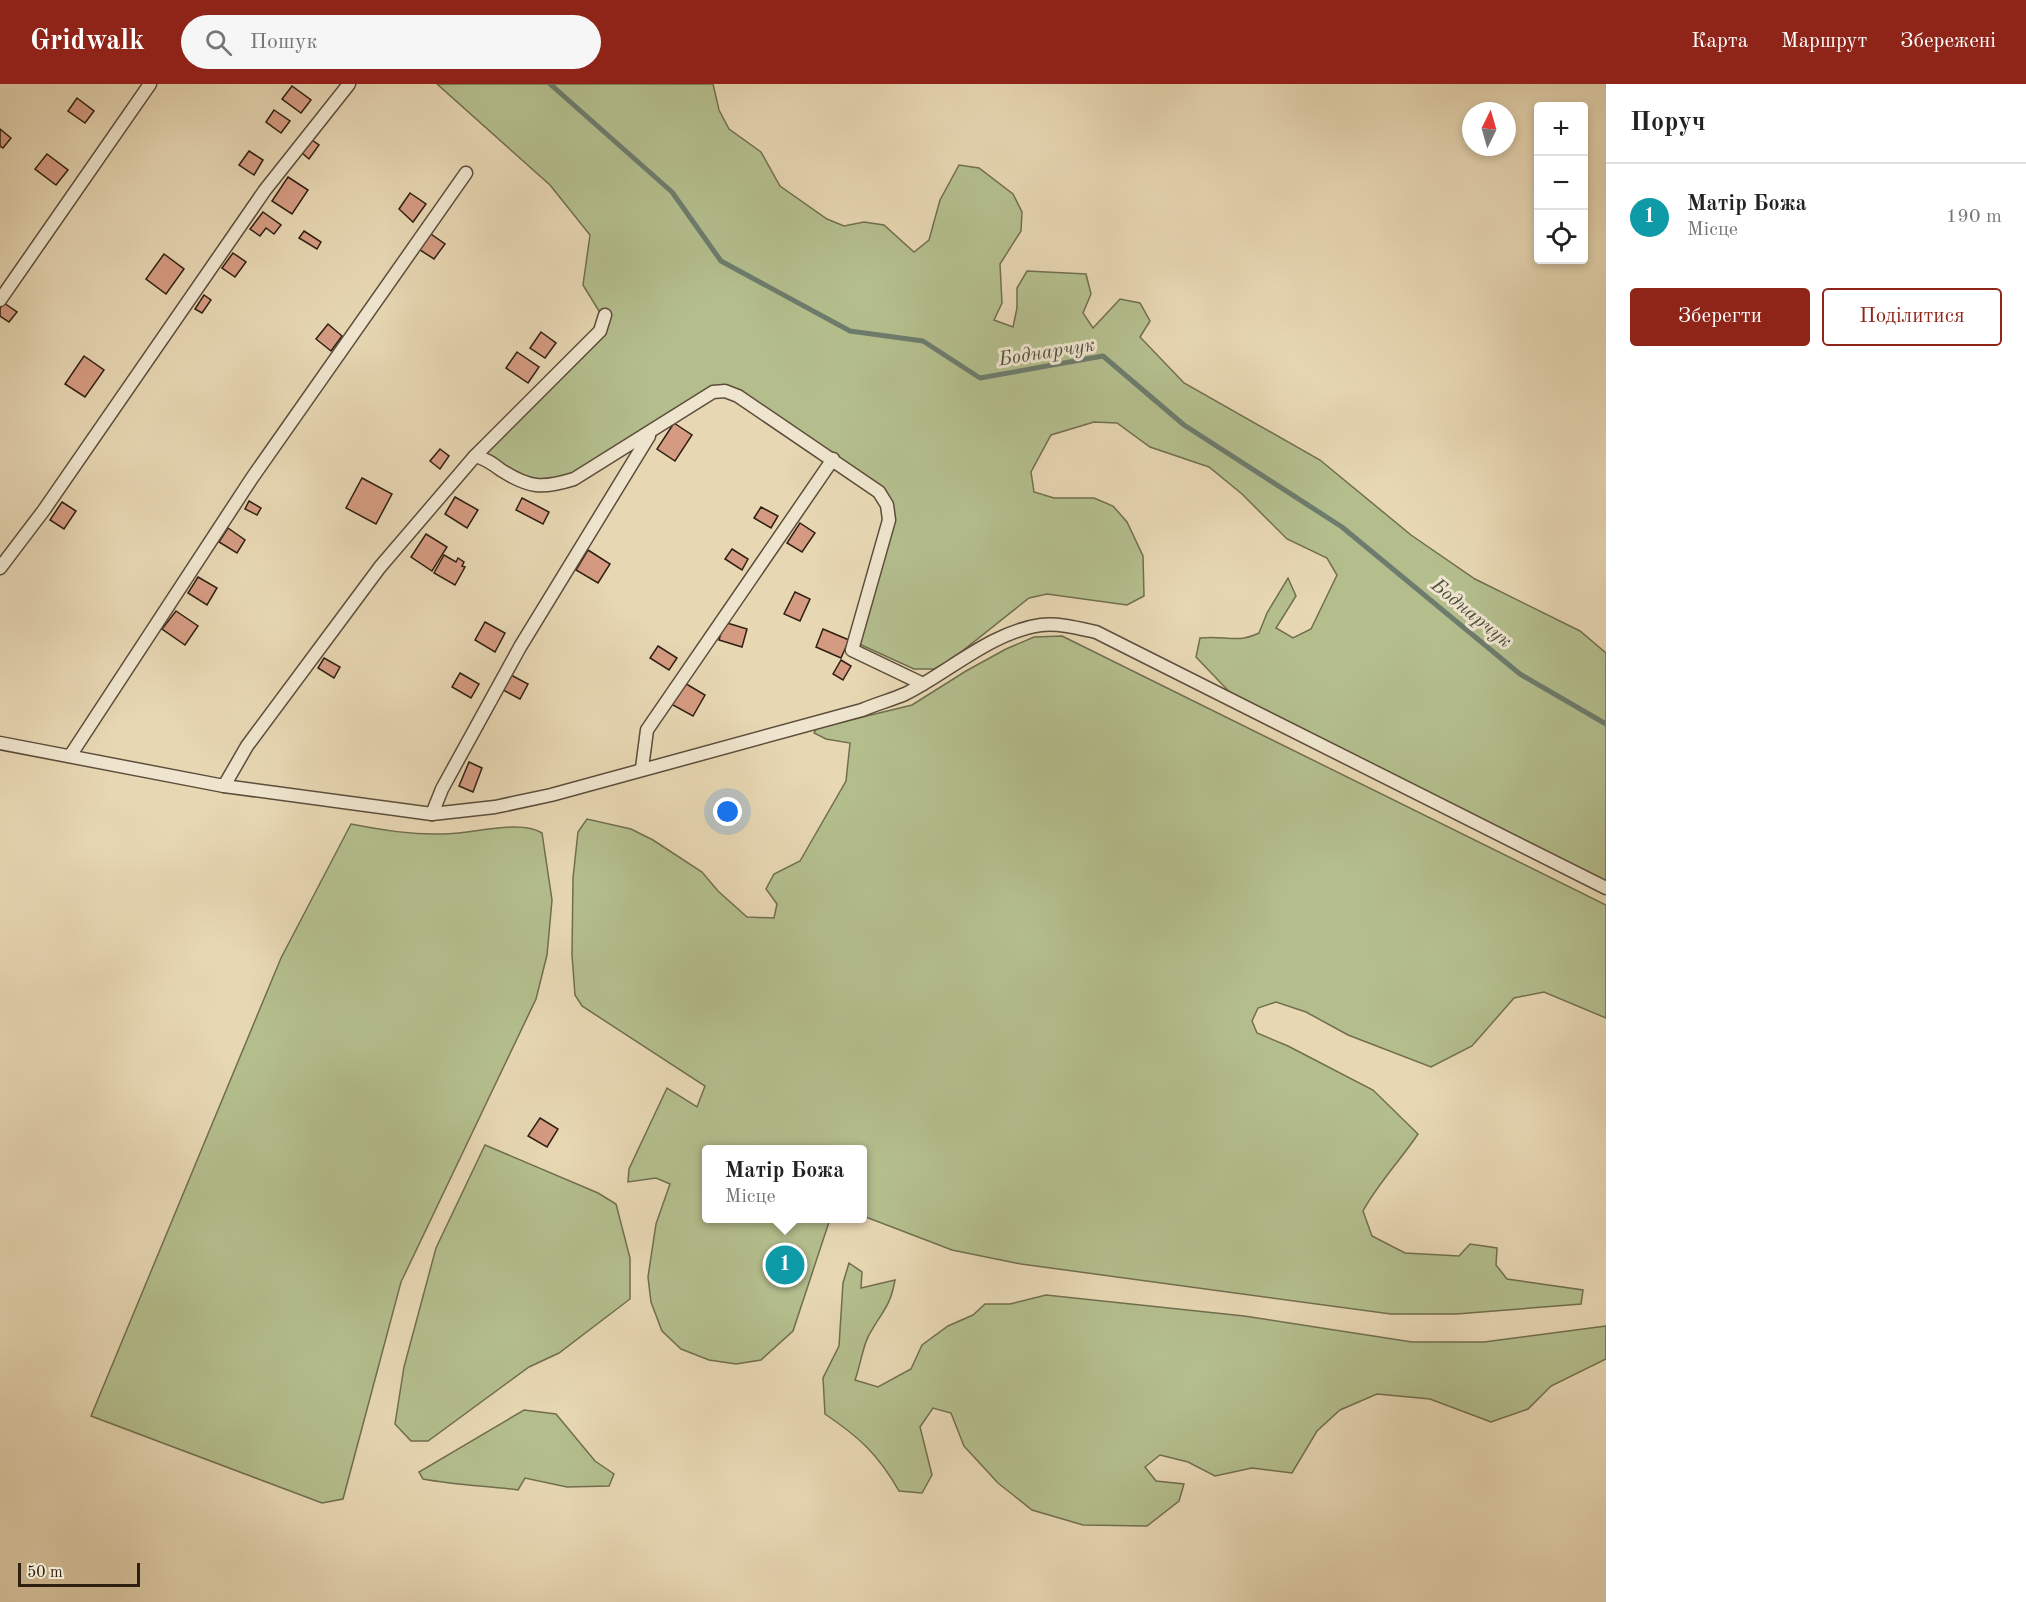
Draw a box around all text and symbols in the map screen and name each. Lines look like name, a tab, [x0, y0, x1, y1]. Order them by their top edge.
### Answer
search box	[181, 15, 601, 69]
icon: search	[202, 26, 235, 59]
text: Gridwalk	[30, 28, 145, 56]
text: Пошук	[250, 31, 317, 53]
text: Карта	[1691, 31, 1748, 52]
text: Маршрут	[1781, 31, 1867, 52]
text: Збережені	[1900, 31, 1996, 52]
north arrow	[1462, 102, 1516, 156]
map controls	[1534, 102, 1588, 264]
button: +	[1534, 102, 1588, 156]
text: Поруч	[1630, 110, 1706, 136]
button: −	[1534, 156, 1588, 210]
text: Матір Божа	[1687, 193, 1807, 215]
text: 1	[1644, 207, 1655, 227]
text: 190 m	[1946, 207, 2002, 227]
button: locate	[1534, 210, 1588, 264]
text: Місце	[1687, 220, 1738, 240]
button: Зберегти	[1630, 288, 1810, 346]
button: Поділитися	[1822, 288, 2002, 346]
water label: Боднарчук	[997, 336, 1097, 371]
water label: Боднарчук	[1426, 575, 1515, 652]
your location	[713, 797, 742, 826]
popup	[702, 1145, 867, 1223]
text: Матір Божа	[725, 1160, 844, 1182]
text: Місце	[725, 1187, 776, 1207]
pin: 1	[766, 1242, 804, 1288]
scale bar	[18, 1560, 140, 1588]
text: 50 m	[27, 1565, 63, 1581]

